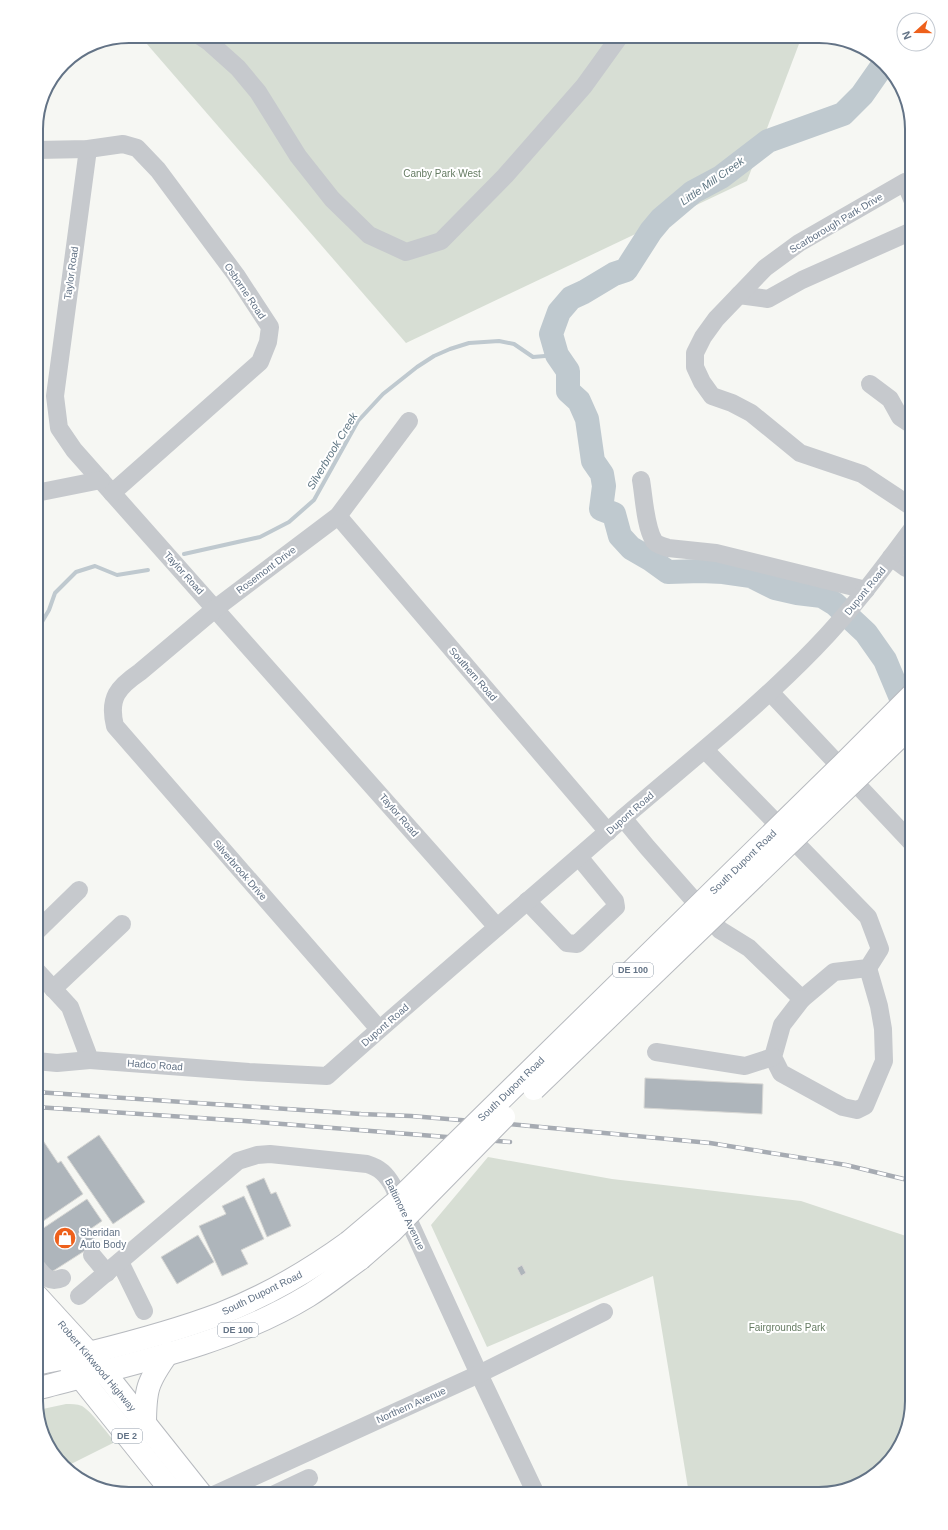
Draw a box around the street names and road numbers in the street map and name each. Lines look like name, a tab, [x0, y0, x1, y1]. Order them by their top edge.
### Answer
street label: Scarborough Park Drive	[787, 191, 885, 255]
street label: Taylor Road	[62, 246, 80, 300]
street label: Osborne Road	[222, 261, 268, 321]
street label: Rosemont Drive	[234, 544, 298, 596]
street label: Taylor Road	[162, 549, 206, 597]
street label: Dupont Road	[842, 565, 888, 617]
street label: Southern Road	[447, 645, 499, 703]
street label: Dupont Road	[604, 790, 656, 836]
street label: Taylor Road	[377, 791, 421, 839]
street label: South Dupont Road	[708, 828, 778, 896]
street label: Silverbrook Drive	[211, 838, 269, 903]
road number: DE 100	[613, 963, 653, 977]
street label: Dupont Road	[359, 1002, 411, 1048]
street label: South Dupont Road	[476, 1055, 546, 1123]
street label: Hadco Road	[127, 1058, 183, 1072]
street label: Baltimore Avenue	[383, 1176, 427, 1252]
street label: South Dupont Road	[220, 1269, 304, 1317]
street label: Robert Kirkwood Highway	[56, 1318, 138, 1414]
road number: DE 100	[218, 1323, 258, 1337]
street label: Northern Avenue	[375, 1385, 448, 1425]
road number: DE 2	[112, 1429, 142, 1443]

